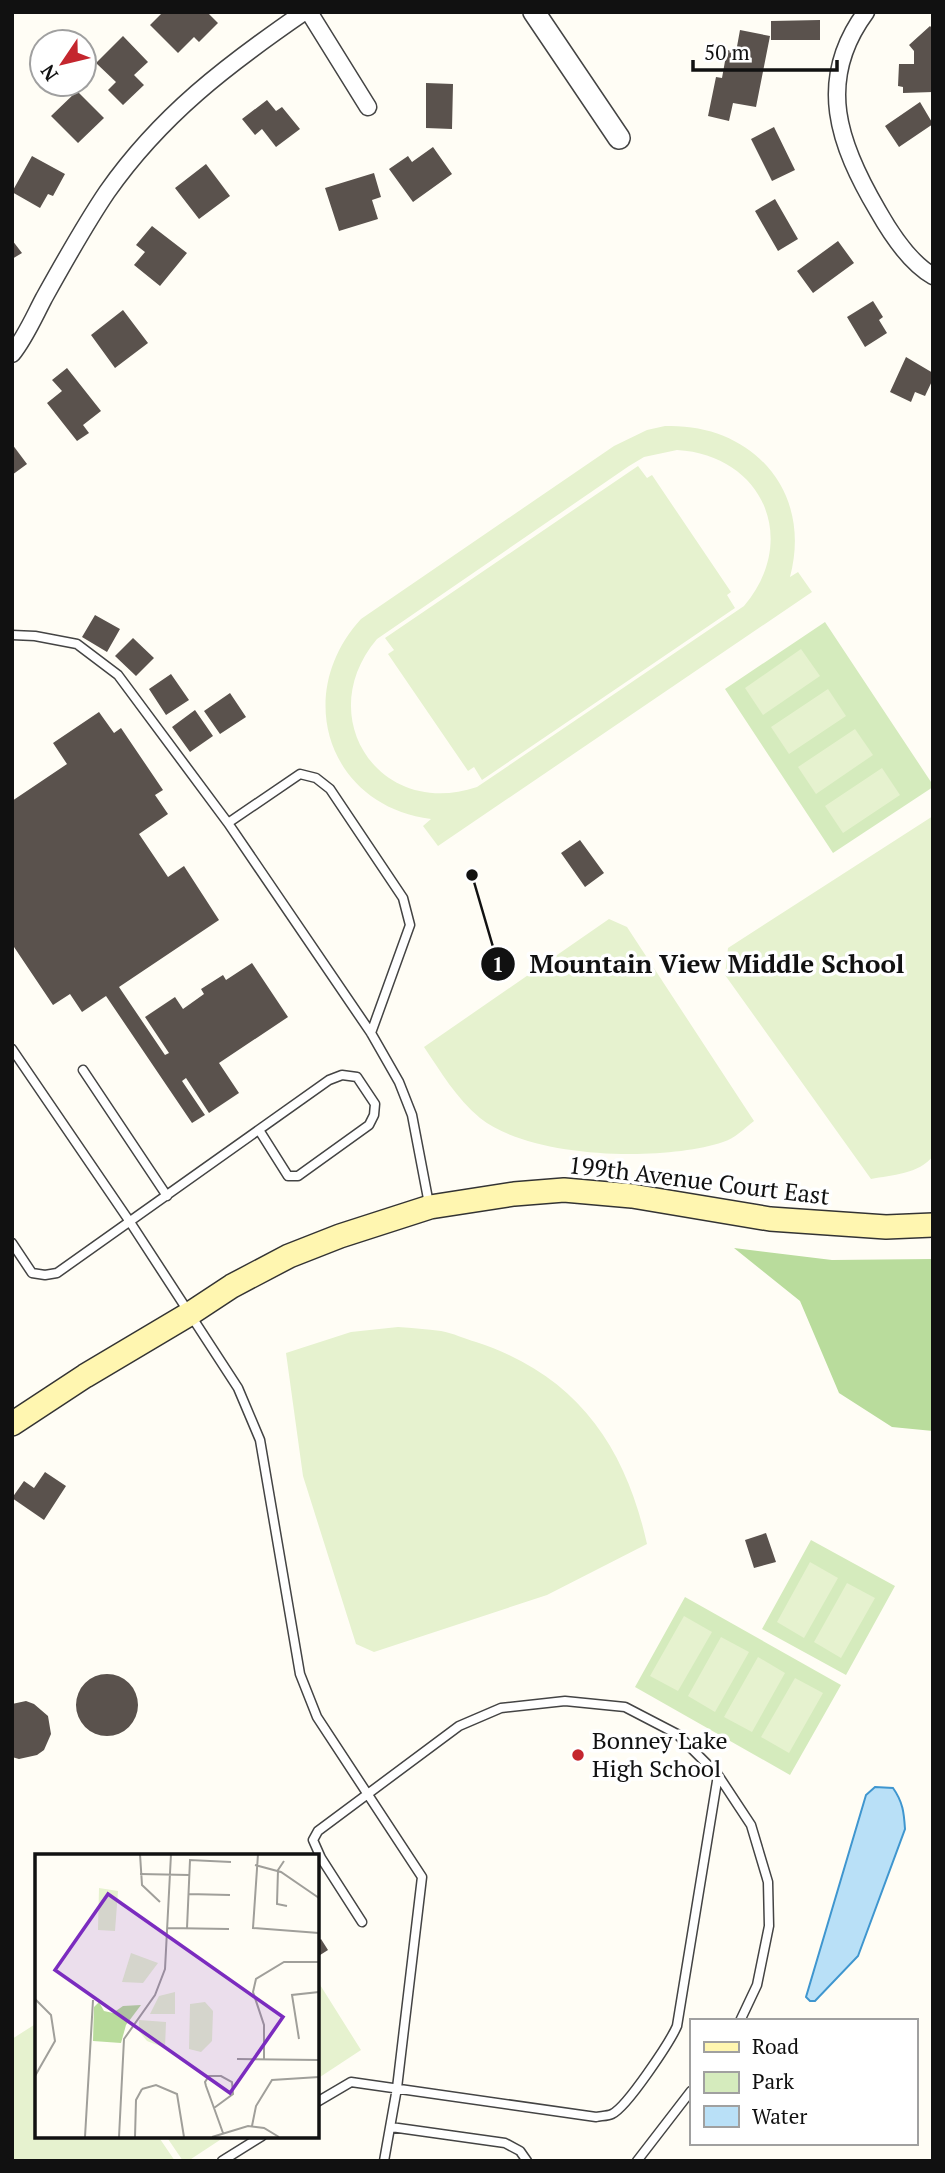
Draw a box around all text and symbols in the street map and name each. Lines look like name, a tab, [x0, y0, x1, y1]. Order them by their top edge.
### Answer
north arrow	[28, 28, 98, 98]
scale bar	[693, 28, 836, 72]
text: 50 m	[704, 38, 750, 66]
text: N	[34, 59, 63, 86]
callout: Mountain View Middle School	[480, 941, 919, 988]
text: Mountain View Middle School	[530, 946, 905, 980]
text: 1	[492, 950, 504, 978]
street label: 199th Avenue Court East	[567, 1148, 831, 1212]
place label: Bonney Lake High School	[592, 1724, 728, 1784]
marker: Bonney Lake High School	[570, 1747, 586, 1763]
inset map	[35, 1854, 318, 2138]
legend	[690, 2019, 917, 2145]
text: Road	[752, 2032, 799, 2060]
text: Park	[752, 2067, 794, 2095]
text: Water	[752, 2102, 807, 2130]

